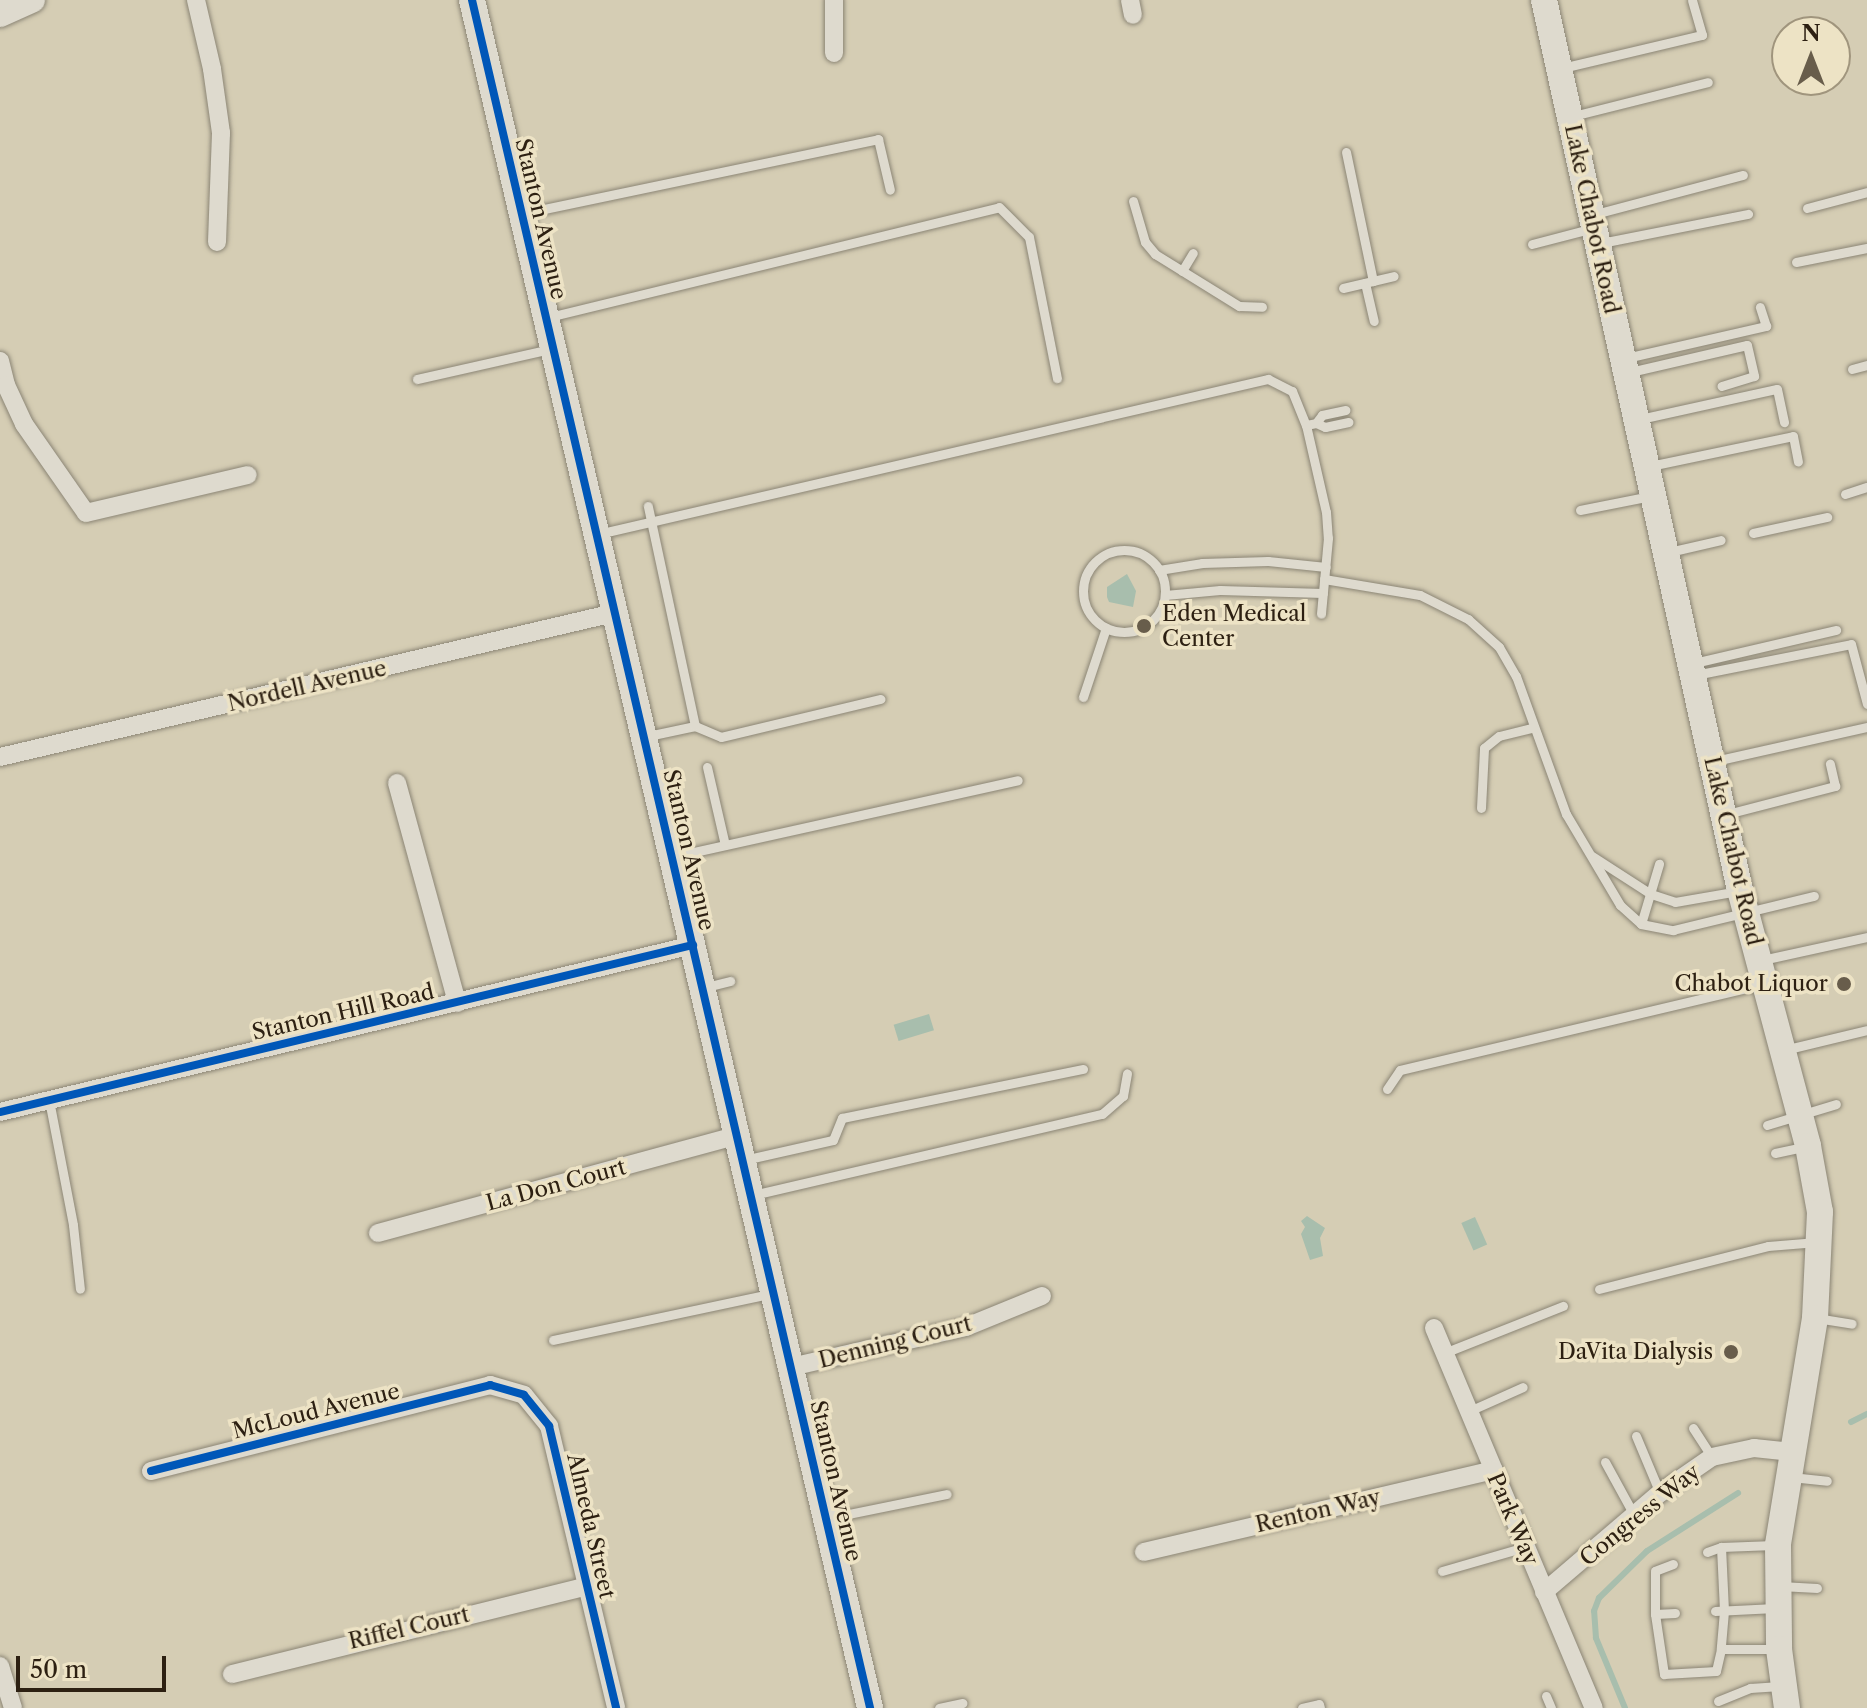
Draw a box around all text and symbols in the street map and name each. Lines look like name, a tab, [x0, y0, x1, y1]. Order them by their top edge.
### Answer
north arrow	[1771, 16, 1851, 96]
text: N	[1801, 20, 1821, 47]
street label: Lake Chabot Road	[1559, 122, 1625, 316]
street label: Stanton Avenue	[510, 135, 572, 303]
place label: Eden Medical Center	[1162, 600, 1306, 652]
marker: Eden Medical Center	[1133, 615, 1155, 637]
street label: Nordell Avenue	[225, 655, 389, 717]
street label: Lake Chabot Road	[1698, 754, 1768, 948]
street label: Stanton Avenue	[658, 766, 720, 934]
place label: Chabot Liquor	[1675, 971, 1828, 997]
marker: Chabot Liquor	[1835, 975, 1853, 993]
street label: Stanton Hill Road	[249, 978, 437, 1046]
street label: La Don Court	[483, 1154, 629, 1216]
street label: Denning Court	[816, 1310, 974, 1374]
place label: DaVita Dialysis	[1558, 1339, 1713, 1365]
marker: DaVita Dialysis	[1720, 1341, 1742, 1363]
street label: McLoud Avenue	[229, 1377, 403, 1445]
street label: Stanton Avenue	[805, 1397, 867, 1565]
street label: Almeda Street	[561, 1451, 621, 1601]
street label: Congress Way	[1574, 1458, 1706, 1572]
street label: Park Way	[1481, 1468, 1545, 1570]
street label: Renton Way	[1252, 1484, 1384, 1538]
street label: Riffel Court	[346, 1601, 472, 1655]
scale bar	[20, 1640, 170, 1690]
text: 50 m	[30, 1655, 87, 1684]

